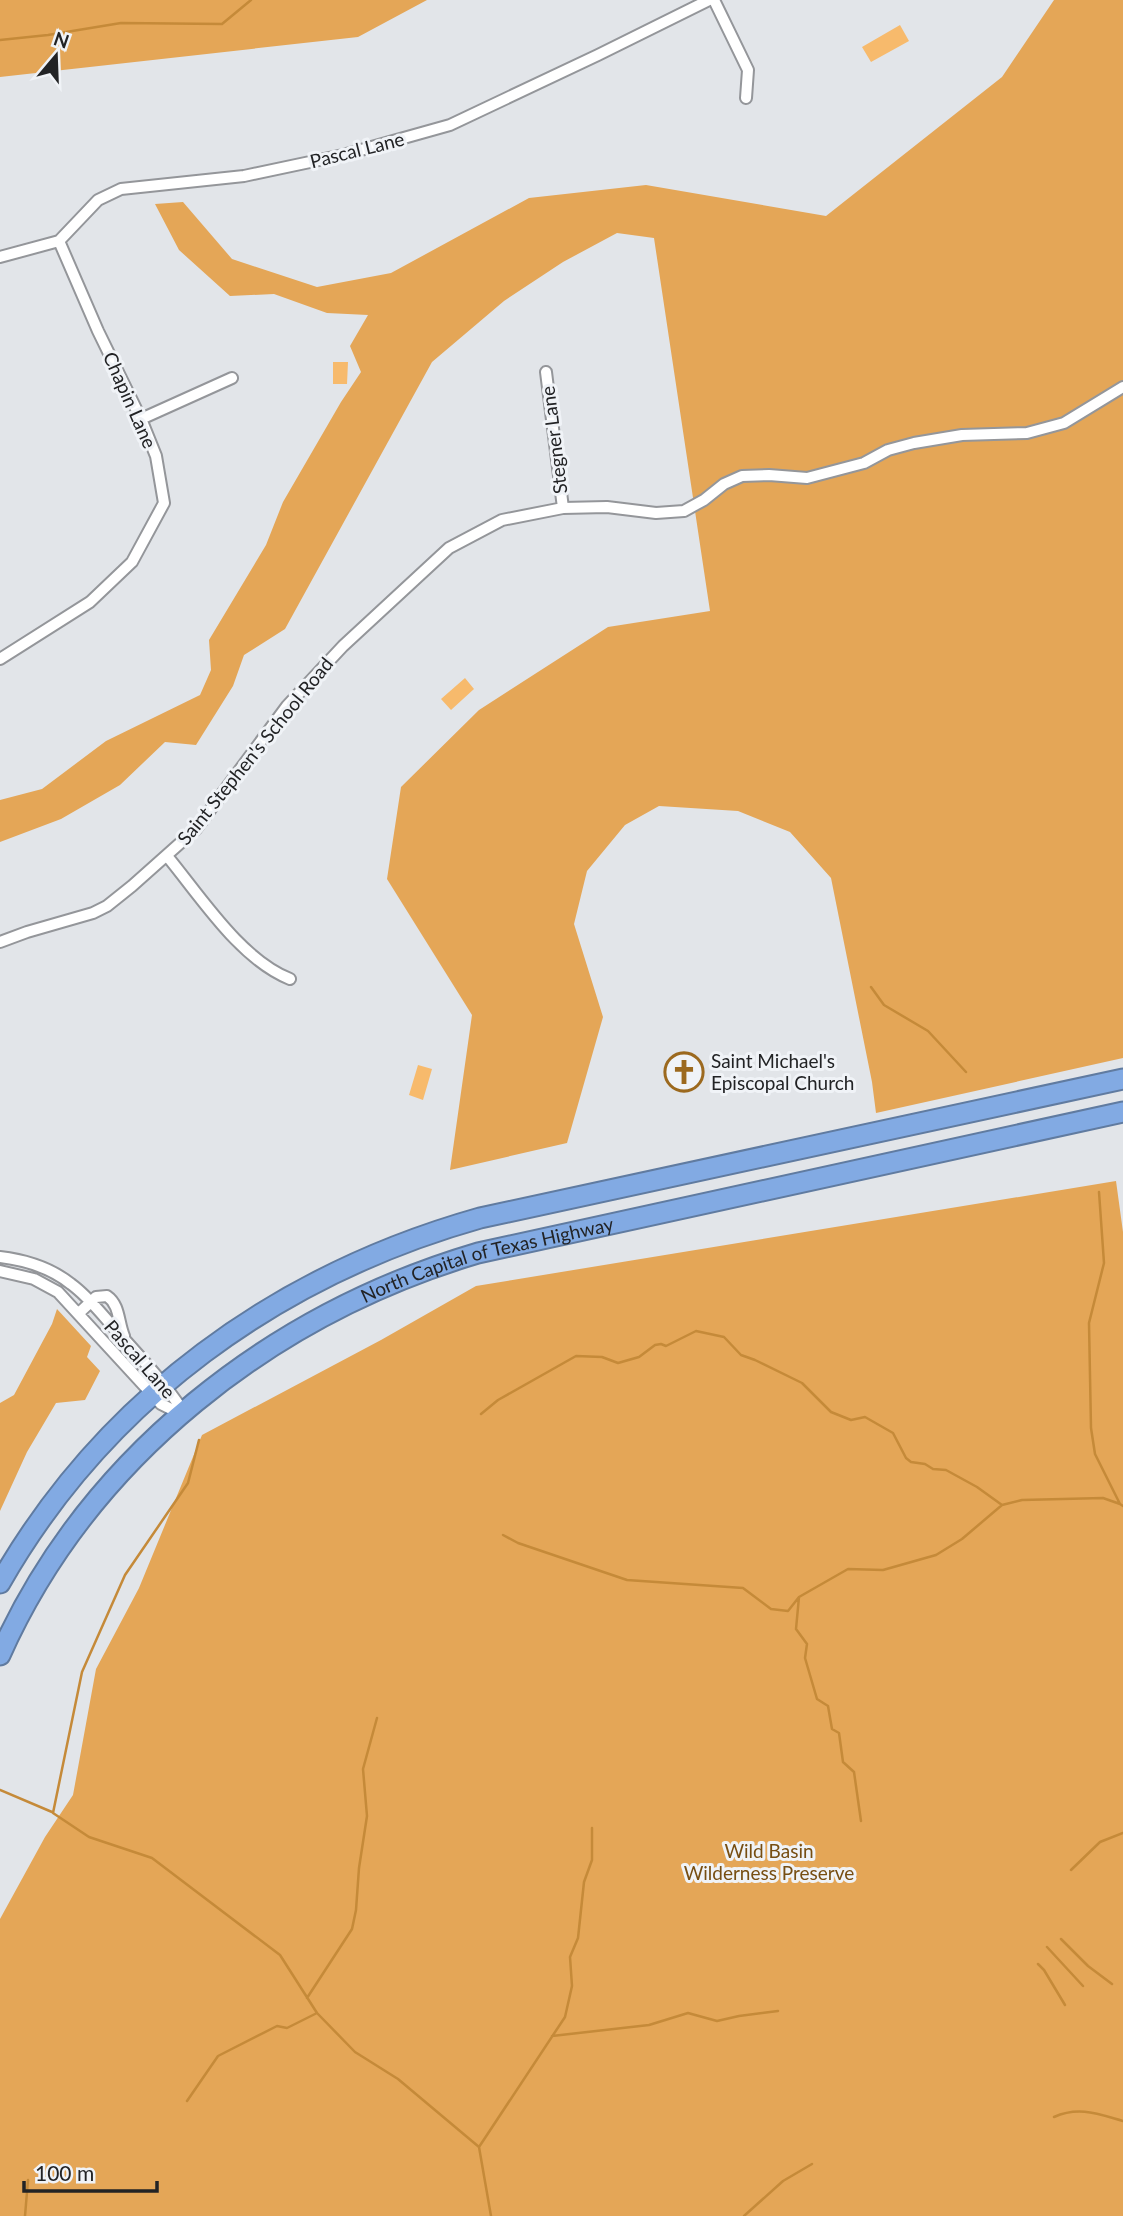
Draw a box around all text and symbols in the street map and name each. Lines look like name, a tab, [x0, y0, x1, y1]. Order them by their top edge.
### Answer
north arrow	[21, 21, 91, 91]
text: N	[51, 26, 72, 53]
street label: Pascal Lane	[307, 127, 406, 172]
street label: Chapin Lane	[99, 348, 162, 452]
street label: Stegner Lane	[535, 385, 572, 495]
street label: Saint Stephen's School Road	[172, 652, 337, 849]
place label: Saint Michael's Episcopal Church	[711, 1049, 854, 1094]
church icon: Saint Michael's Episcopal Church	[663, 1051, 705, 1093]
street label: North Capital of Texas Highway	[357, 1212, 616, 1307]
street label: Pascal Lane	[100, 1315, 181, 1403]
park label: Wild Basin Wilderness Preserve	[684, 1839, 854, 1884]
scale bar	[24, 2150, 158, 2194]
text: 100 m	[35, 2160, 94, 2185]

